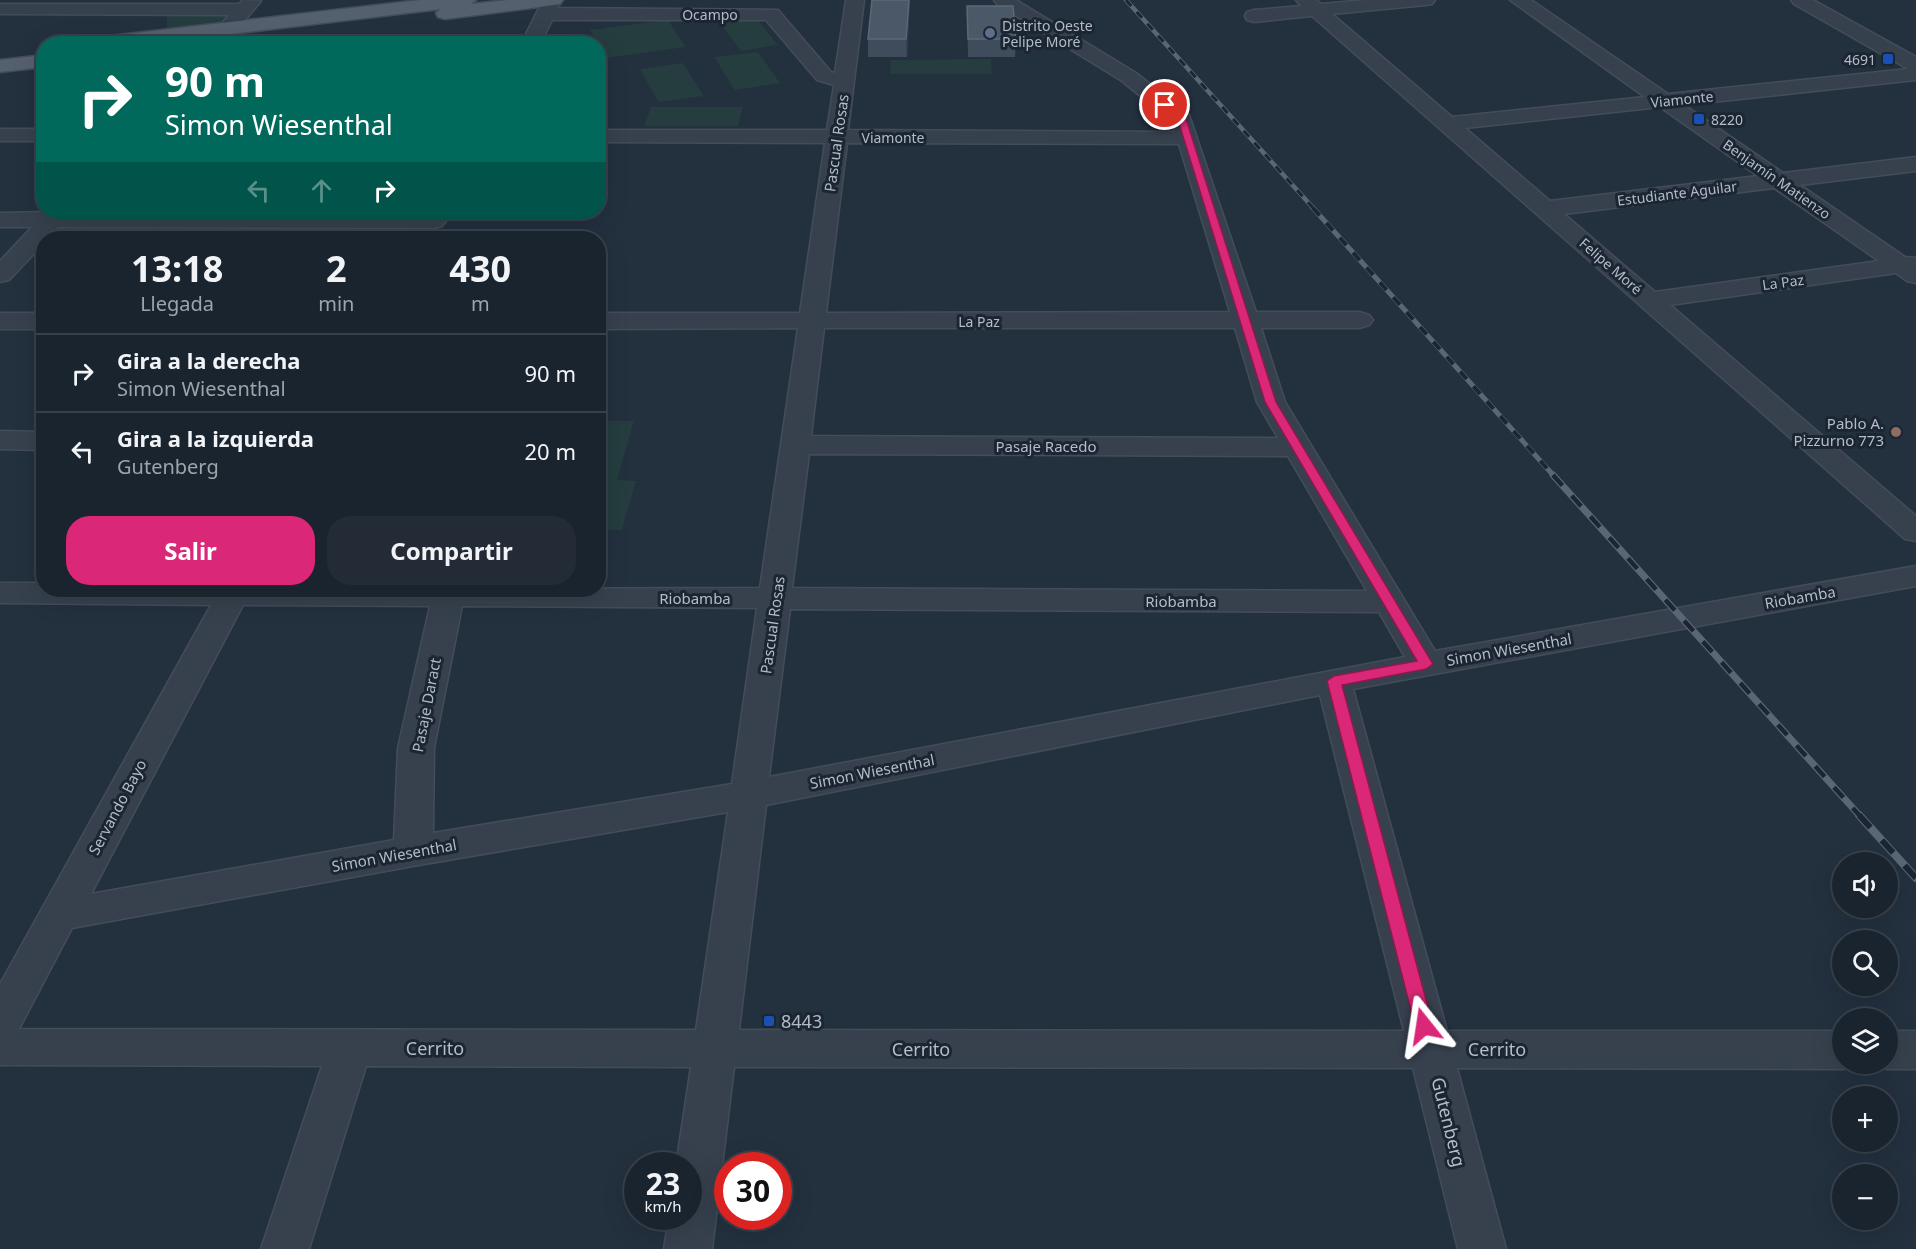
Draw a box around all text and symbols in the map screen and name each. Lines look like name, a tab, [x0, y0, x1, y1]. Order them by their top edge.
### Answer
street label: Ocampo	[682, 5, 738, 24]
place label: Distrito Oeste Pelipe Moré	[1002, 16, 1093, 51]
marker: Distrito Oeste Pelipe Moré	[983, 26, 997, 40]
place label: 4691	[1844, 50, 1876, 69]
text: 90 m	[165, 52, 265, 109]
marker: 4691	[1881, 52, 1895, 66]
icon: right	[66, 60, 144, 138]
pin	[1139, 79, 1190, 130]
street label: Viamonte	[1650, 86, 1714, 112]
icon: arrive	[1148, 88, 1181, 121]
street label: Pascual Rosas	[819, 93, 853, 193]
text: Simon Wiesenthal	[165, 106, 393, 143]
place label: 8220	[1711, 110, 1743, 129]
marker: 8220	[1692, 112, 1706, 126]
street label: Viamonte	[861, 128, 925, 147]
street label: Benjamín Matienzo	[1720, 135, 1834, 223]
icon: left	[242, 174, 275, 207]
icon: ahead	[305, 174, 338, 207]
icon: right	[368, 174, 401, 207]
street label: Estudiante Aguilar	[1616, 176, 1738, 210]
street label: Felipe Moré	[1576, 234, 1646, 299]
text: 13:18	[131, 244, 223, 293]
text: 2	[326, 244, 347, 293]
text: 430	[449, 244, 511, 293]
street label: La Paz	[1761, 270, 1805, 294]
text: Llegada	[140, 290, 214, 317]
text: min	[318, 290, 354, 317]
text: m	[471, 290, 490, 317]
street label: La Paz	[958, 312, 1000, 331]
text: Gira a la derecha	[117, 345, 301, 375]
icon: right	[66, 357, 99, 390]
text: 90 m	[525, 358, 576, 388]
text: Simon Wiesenthal	[117, 375, 286, 402]
place label: Pablo A. Pizzurno 773	[1794, 413, 1884, 450]
text: Gira a la izquierda	[117, 423, 314, 453]
marker: Pablo A. Pizzurno 773	[1889, 425, 1903, 439]
icon: left	[66, 435, 99, 468]
text: 20 m	[525, 436, 576, 466]
street label: Pasaje Racedo	[995, 436, 1097, 456]
text: Gutenberg	[117, 453, 219, 480]
button: Salir	[66, 516, 315, 585]
button: Compartir	[327, 516, 576, 585]
street label: Pascual Rosas	[755, 575, 789, 675]
street label: Riobamba	[1763, 581, 1837, 613]
street label: Riobamba	[659, 588, 731, 608]
street label: Riobamba	[1145, 591, 1217, 611]
street label: Simon Wiesenthal	[1445, 628, 1573, 670]
street label: Pasaje Daract	[407, 656, 445, 754]
street label: Simon Wiesenthal	[808, 749, 936, 793]
street label: Servando Bayo	[83, 756, 151, 858]
street label: Simon Wiesenthal	[330, 834, 458, 876]
map controls	[1832, 852, 1898, 1230]
button: sound	[1832, 852, 1898, 918]
button: search	[1832, 930, 1898, 996]
position arrow	[1392, 994, 1456, 1058]
button: layers	[1832, 1008, 1898, 1074]
place label: 8443	[781, 1009, 822, 1033]
marker: 8443	[762, 1014, 776, 1028]
street label: Cerrito	[406, 1036, 464, 1060]
street label: Cerrito	[892, 1037, 950, 1061]
street label: Cerrito	[1468, 1037, 1526, 1061]
street label: Gutenberg	[1426, 1075, 1472, 1169]
button: +	[1832, 1086, 1898, 1152]
speed limit sign: 30	[714, 1152, 792, 1230]
text: 23	[646, 1163, 680, 1204]
button: −	[1832, 1164, 1898, 1230]
text: km/h	[645, 1196, 681, 1216]

